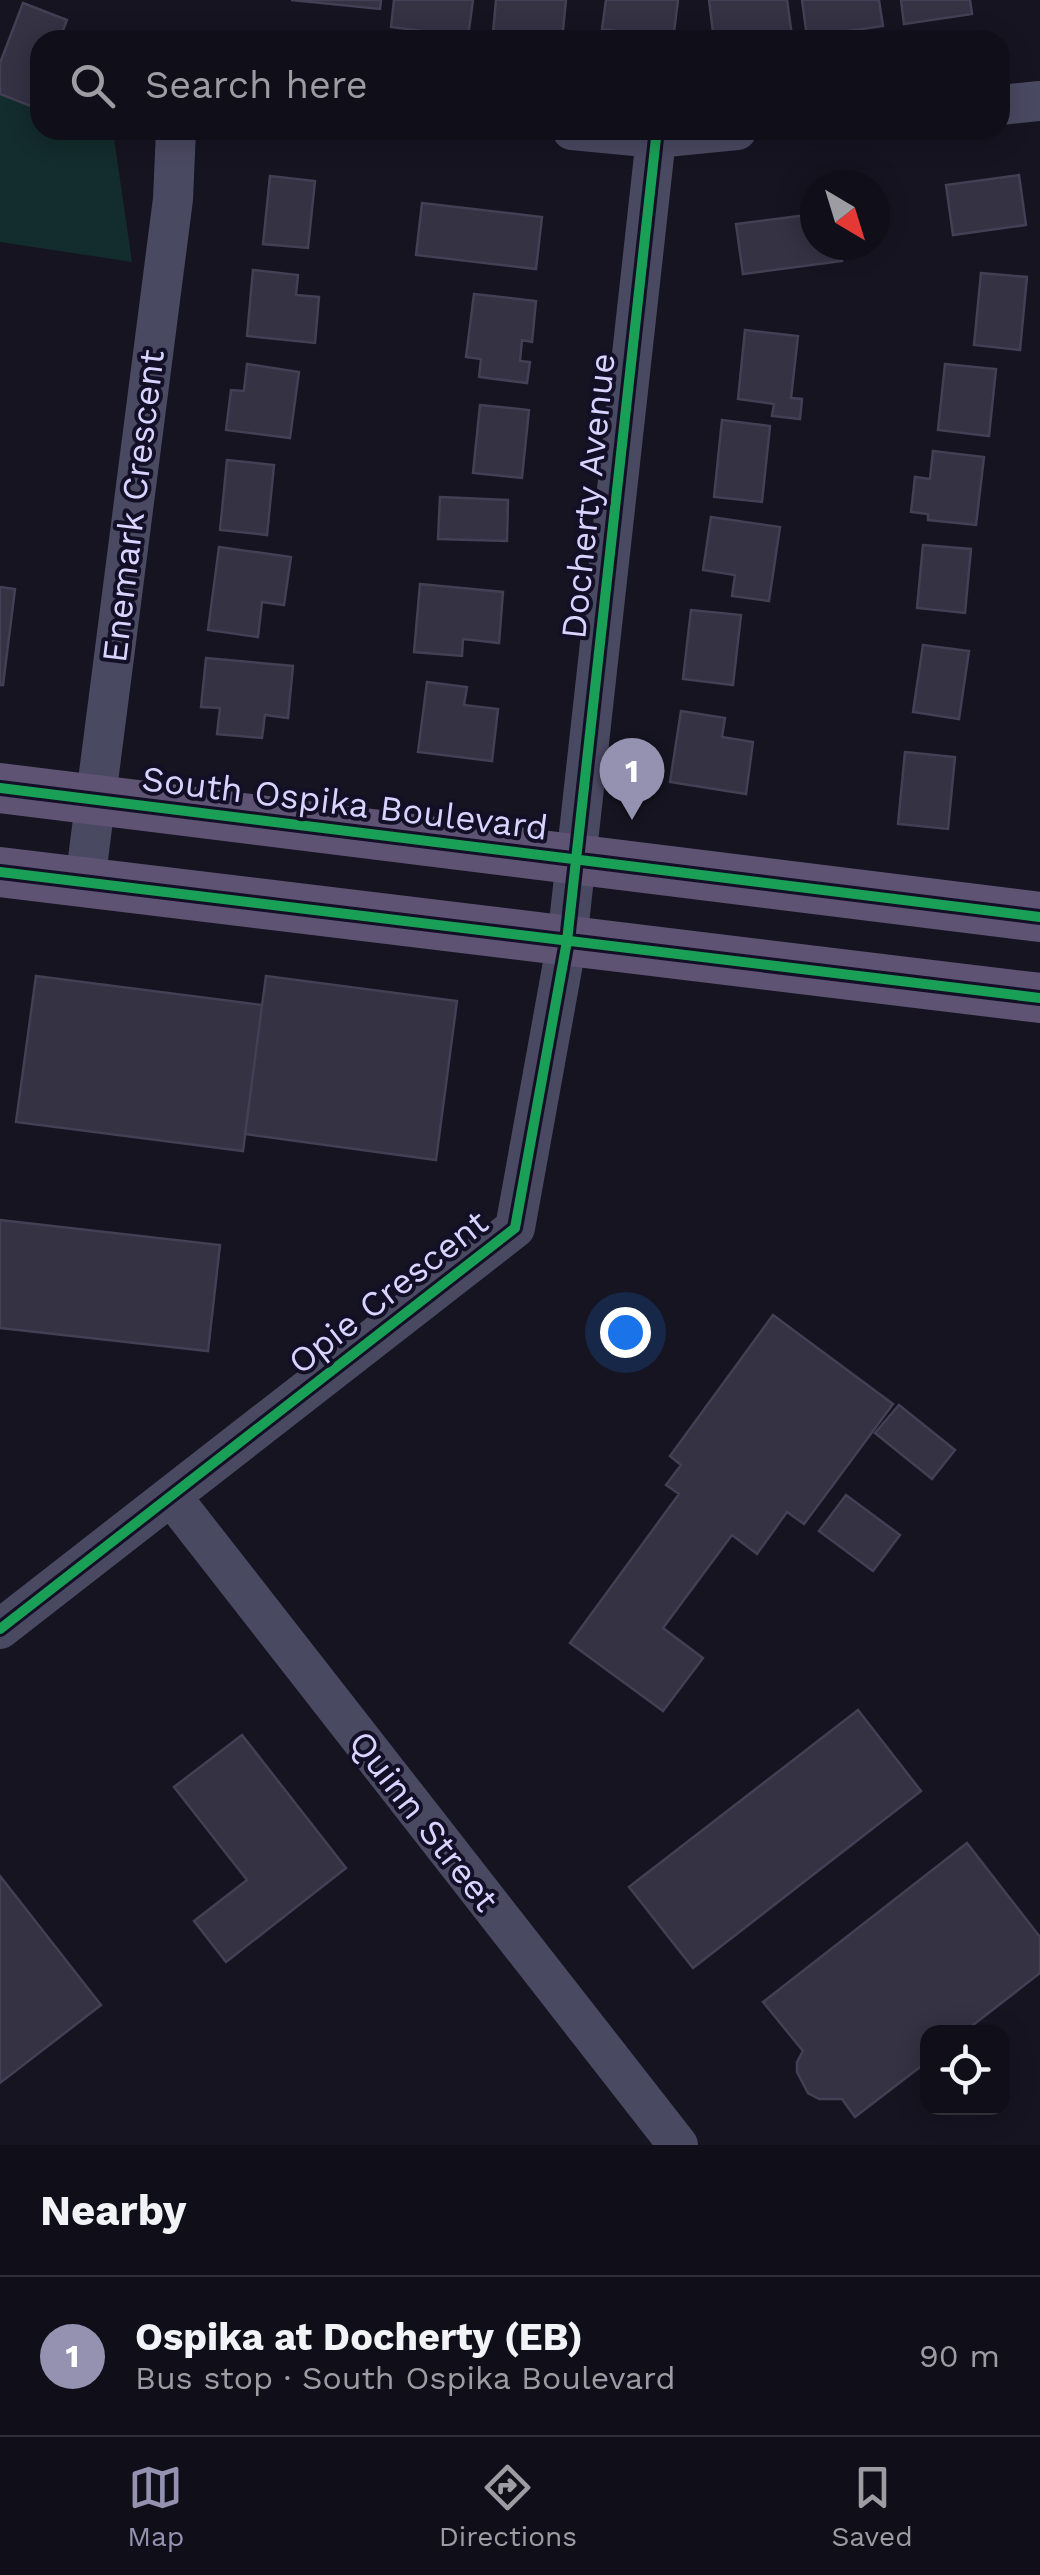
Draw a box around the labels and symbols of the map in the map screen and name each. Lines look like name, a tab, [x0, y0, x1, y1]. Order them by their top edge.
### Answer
north arrow	[800, 170, 890, 260]
street label: Enemark Crescent	[93, 347, 173, 665]
street label: Docherty Avenue	[552, 351, 624, 641]
pin: 1	[600, 738, 664, 820]
street label: South Ospika Boulevard	[140, 757, 550, 849]
street label: Opie Crescent	[280, 1201, 496, 1383]
your location	[600, 1307, 651, 1358]
street label: Quinn Street	[340, 1722, 508, 1920]

